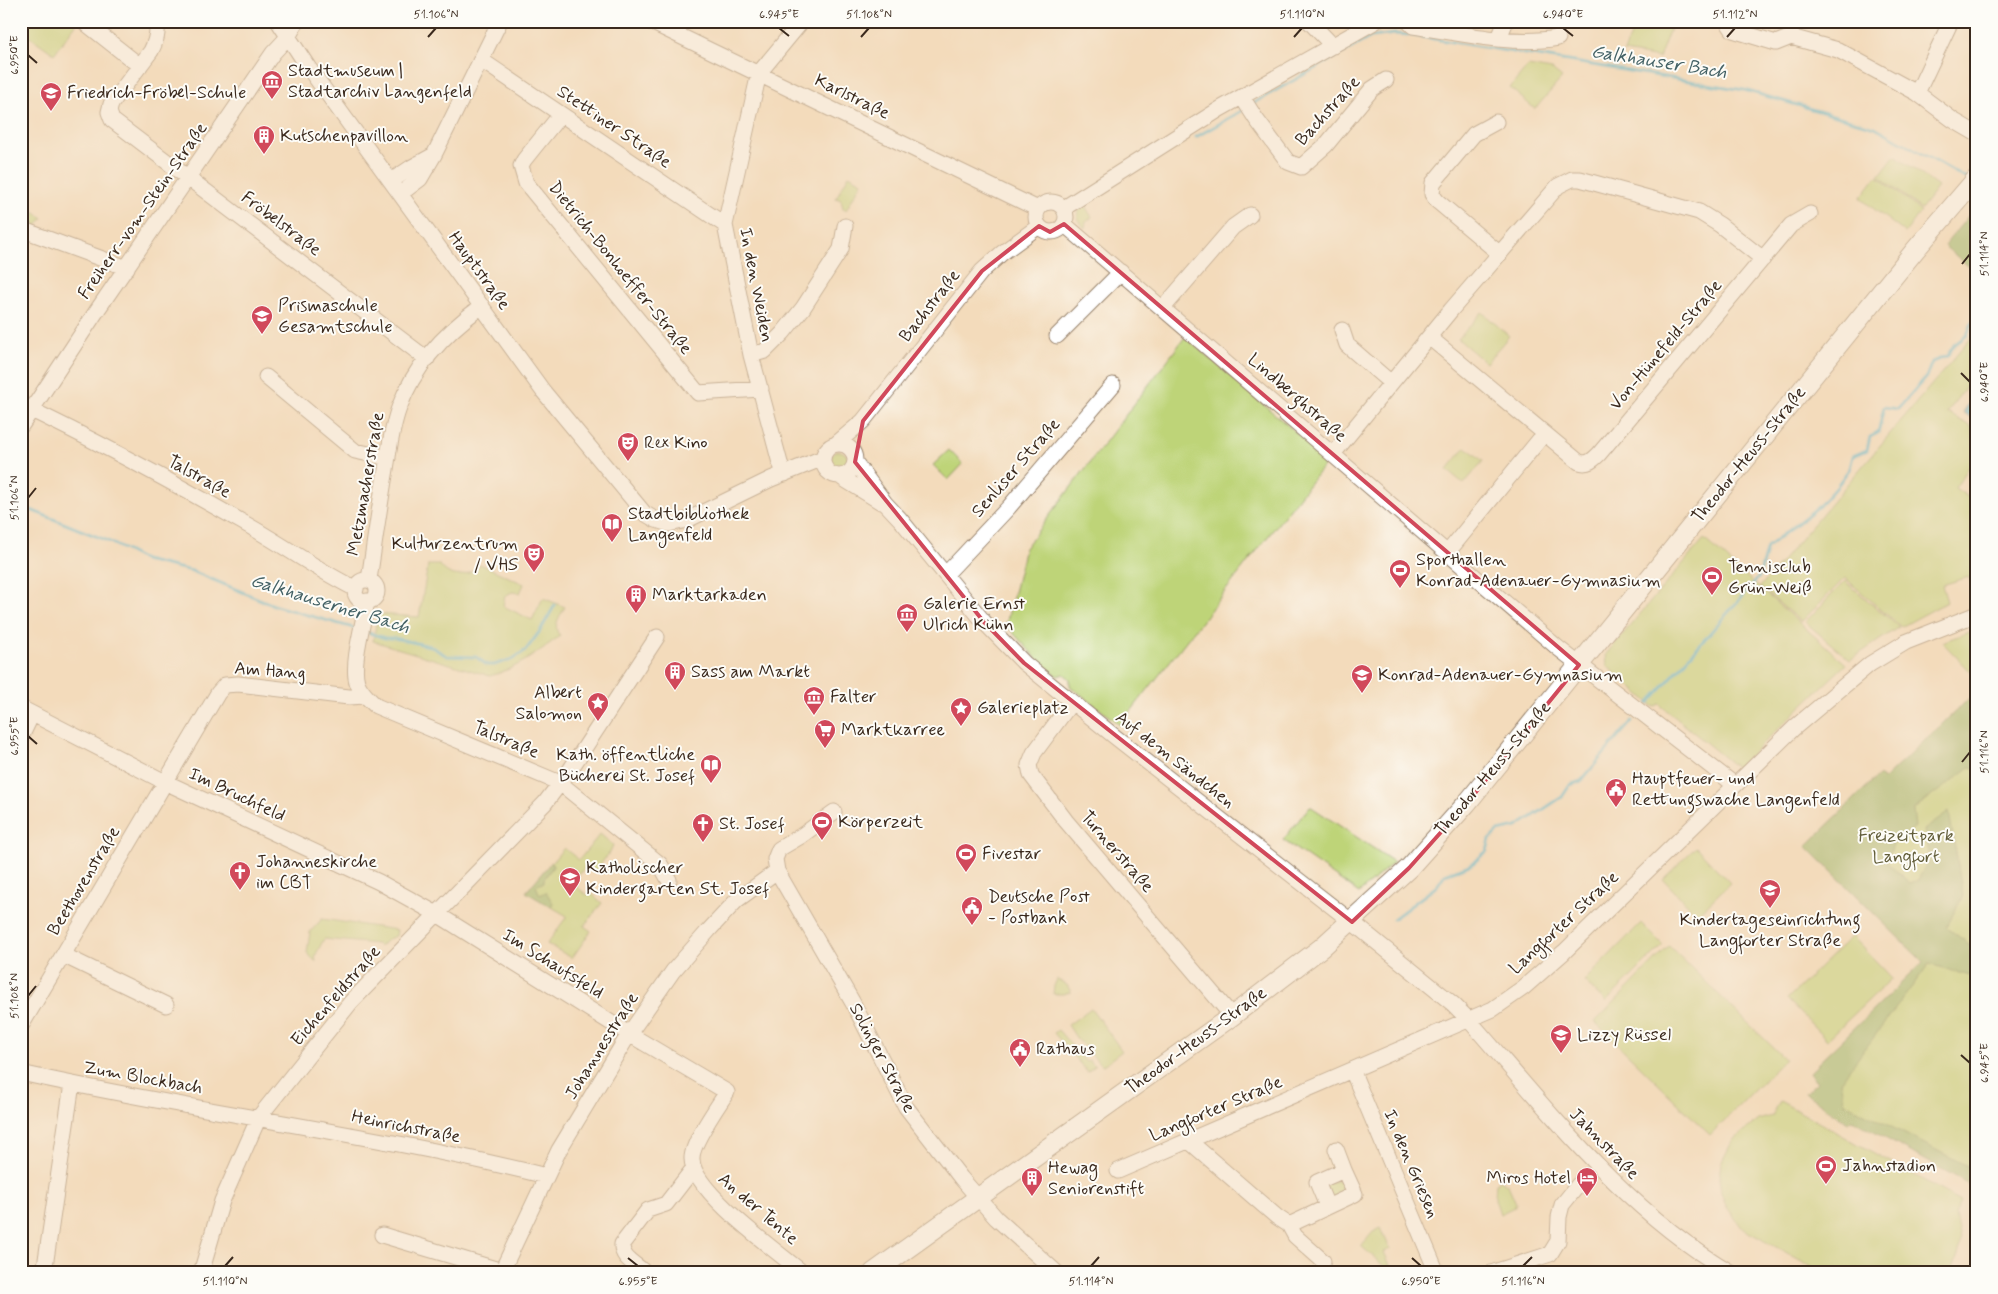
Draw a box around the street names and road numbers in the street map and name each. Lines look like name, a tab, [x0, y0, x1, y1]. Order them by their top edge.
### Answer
street label: Karlstraße	[810, 68, 894, 126]
street label: Bachstraße	[1290, 71, 1366, 151]
street label: Stettiner Straße	[552, 80, 676, 174]
street label: Freiherr-vom-Stein-Straße	[73, 118, 213, 304]
street label: Dietrich-Bonhoeffer-Straße	[542, 176, 698, 360]
street label: Fröbelstraße	[236, 186, 326, 262]
street label: In den Weiden	[733, 226, 779, 344]
street label: Hauptstraße	[442, 227, 516, 315]
street label: Bachstraße	[894, 264, 966, 347]
street label: Von-Hünefeld-Straße	[1604, 274, 1728, 416]
street label: Lindberghstraße	[1241, 348, 1352, 449]
street label: Theodor-Heuss-Straße	[1686, 381, 1812, 528]
street label: Metzmacherstraße	[342, 410, 390, 558]
street label: Senliser Straße	[966, 413, 1066, 523]
street label: Talstraße	[163, 450, 235, 504]
street label: Am Hang	[234, 657, 306, 685]
street label: Theodor-Heuss-Straße	[1429, 696, 1557, 842]
street label: Auf dem Sändchen	[1110, 706, 1240, 814]
street label: Talstraße	[469, 715, 543, 765]
street label: Im Bruchfeld	[185, 762, 289, 828]
street label: Turnerstraße	[1075, 806, 1159, 898]
street label: Beethovenstraße	[42, 822, 126, 940]
street label: Langforter Straße	[1504, 866, 1626, 982]
street label: Im Schaufsfeld	[498, 923, 608, 1005]
street label: Eichenfeldstraße	[286, 940, 387, 1051]
street label: Theodor-Heuss-Straße	[1120, 981, 1272, 1101]
street label: Johannesstraße	[559, 988, 645, 1104]
street label: Solinger Straße	[841, 999, 921, 1118]
street label: Zum Blockbach	[82, 1056, 204, 1100]
street label: Langforter Straße	[1146, 1070, 1287, 1150]
street label: Jahnstraße	[1564, 1103, 1644, 1185]
street label: Heinrichstraße	[349, 1105, 463, 1149]
street label: In den Griesen	[1377, 1106, 1445, 1222]
street label: An der Tente	[713, 1167, 803, 1251]

